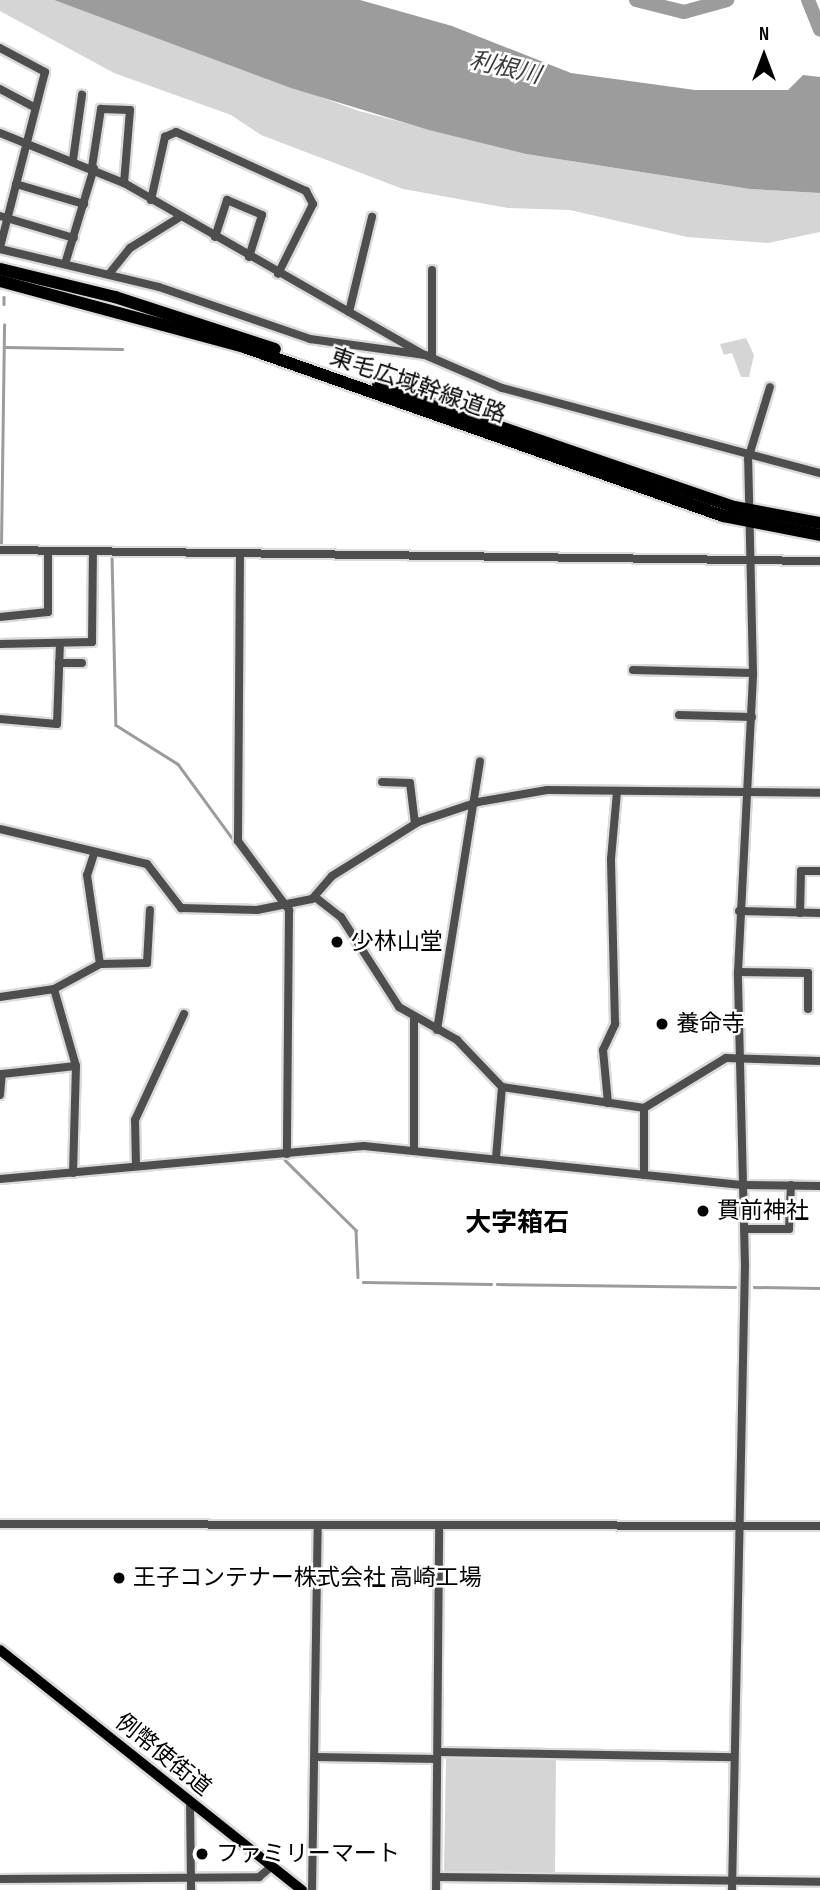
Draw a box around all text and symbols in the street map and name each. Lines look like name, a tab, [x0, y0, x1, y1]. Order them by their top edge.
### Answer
north arrow	[729, 21, 799, 91]
text: N	[759, 23, 769, 46]
water label: 利根川	[467, 46, 543, 90]
street label: 東毛広域幹線道路	[327, 343, 509, 429]
place label: 少林山堂	[351, 928, 443, 956]
marker: 少林山堂	[329, 934, 345, 950]
place label: 養命寺	[676, 1010, 745, 1038]
marker: 養命寺	[654, 1016, 670, 1032]
place label: 貫前神社	[717, 1197, 809, 1225]
marker: 貫前神社	[695, 1203, 711, 1219]
district label: 大字箱石	[465, 1208, 569, 1240]
place label: 王子コンテナー株式会社 高崎工場	[133, 1564, 482, 1592]
marker: 王子コンテナー株式会社 高崎工場	[111, 1570, 127, 1586]
street label: 例幣使街道	[110, 1708, 216, 1802]
place label: ファミリーマート	[216, 1840, 400, 1868]
marker: ファミリーマート	[194, 1846, 210, 1862]

